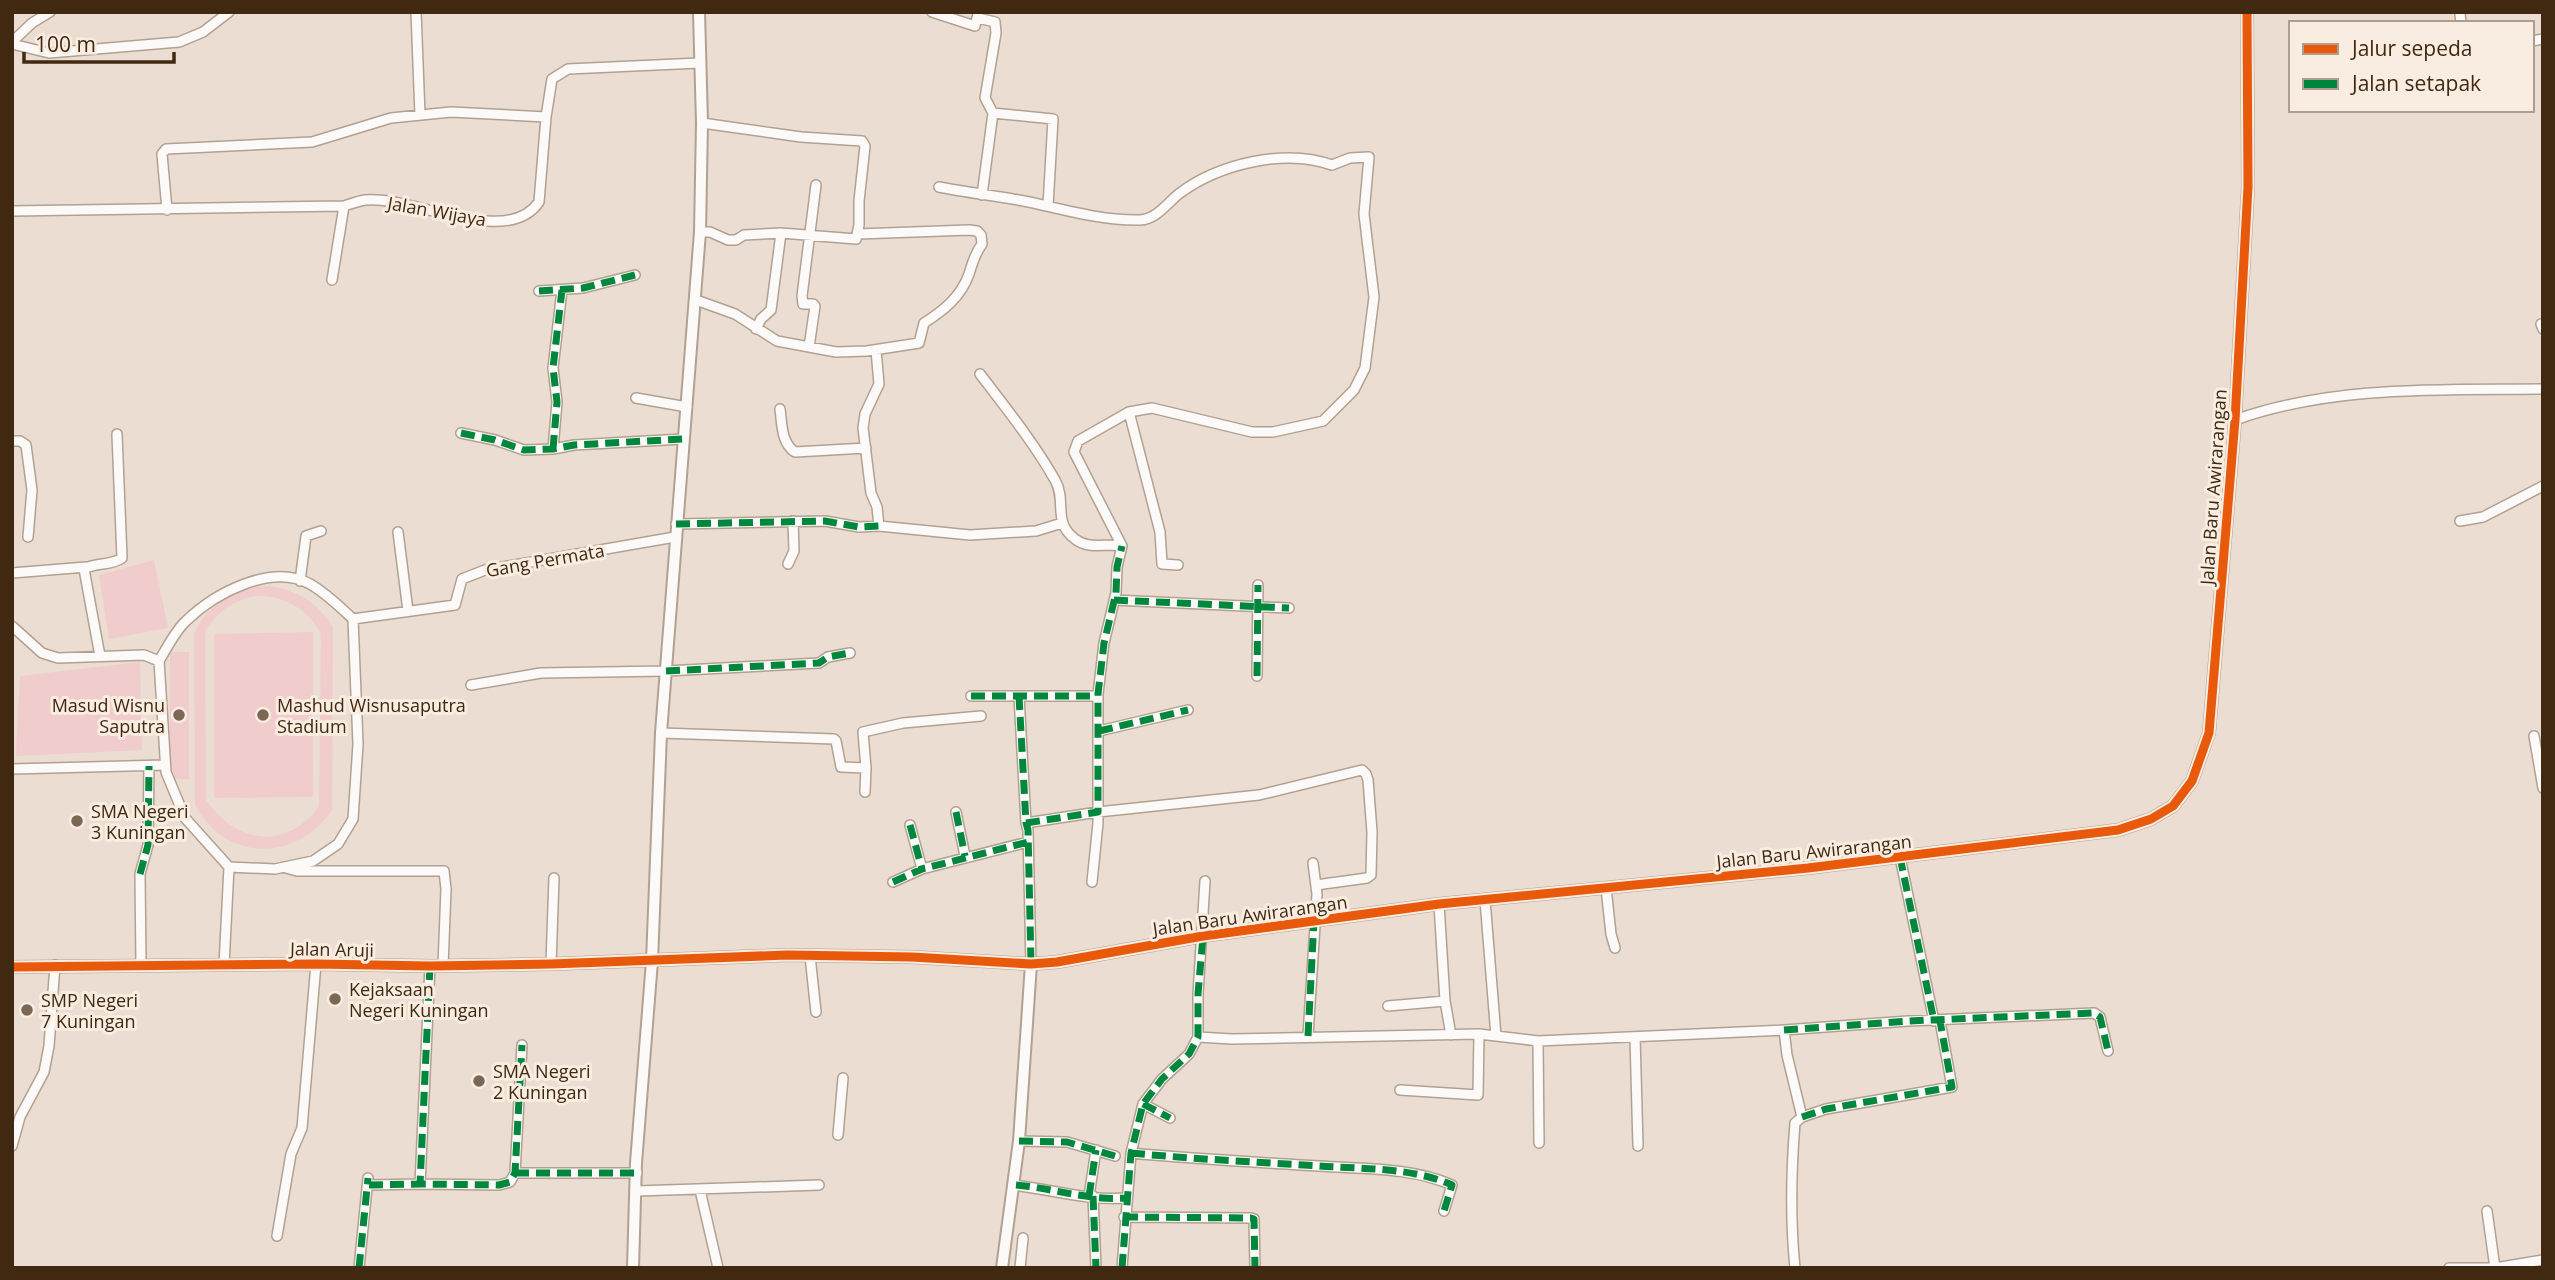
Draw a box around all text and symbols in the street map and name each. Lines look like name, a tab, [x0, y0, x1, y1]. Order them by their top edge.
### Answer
scale bar	[24, 21, 175, 65]
legend	[2289, 21, 2534, 112]
text: 100 m	[35, 30, 96, 58]
text: Jalur sepeda	[2350, 34, 2472, 62]
text: Jalan setapak	[2350, 69, 2481, 97]
street label: Jalan Wijaya	[384, 190, 488, 231]
street label: Jalan Baru Awirarangan	[2194, 388, 2232, 588]
street label: Gang Permata	[484, 538, 606, 582]
place label: Masud Wisnu Saputra	[52, 693, 165, 738]
place label: Mashud Wisnusaputra Stadium	[277, 693, 466, 738]
marker: Masud Wisnu Saputra	[171, 707, 187, 723]
marker: Mashud Wisnusaputra Stadium	[255, 707, 271, 723]
place label: SMA Negeri 3 Kuningan	[91, 799, 189, 844]
marker: SMA Negeri 3 Kuningan	[69, 813, 85, 829]
street label: Jalan Baru Awirarangan	[1713, 829, 1913, 873]
street label: Jalan Baru Awirarangan	[1149, 889, 1349, 941]
street label: Jalan Aruji	[288, 936, 374, 962]
place label: Kejaksaan Negeri Kuningan	[349, 977, 489, 1022]
place label: SMP Negeri 7 Kuningan	[41, 988, 138, 1033]
marker: Kejaksaan Negeri Kuningan	[327, 991, 343, 1007]
marker: SMP Negeri 7 Kuningan	[19, 1002, 35, 1018]
place label: SMA Negeri 2 Kuningan	[493, 1059, 591, 1104]
marker: SMA Negeri 2 Kuningan	[471, 1073, 487, 1089]

